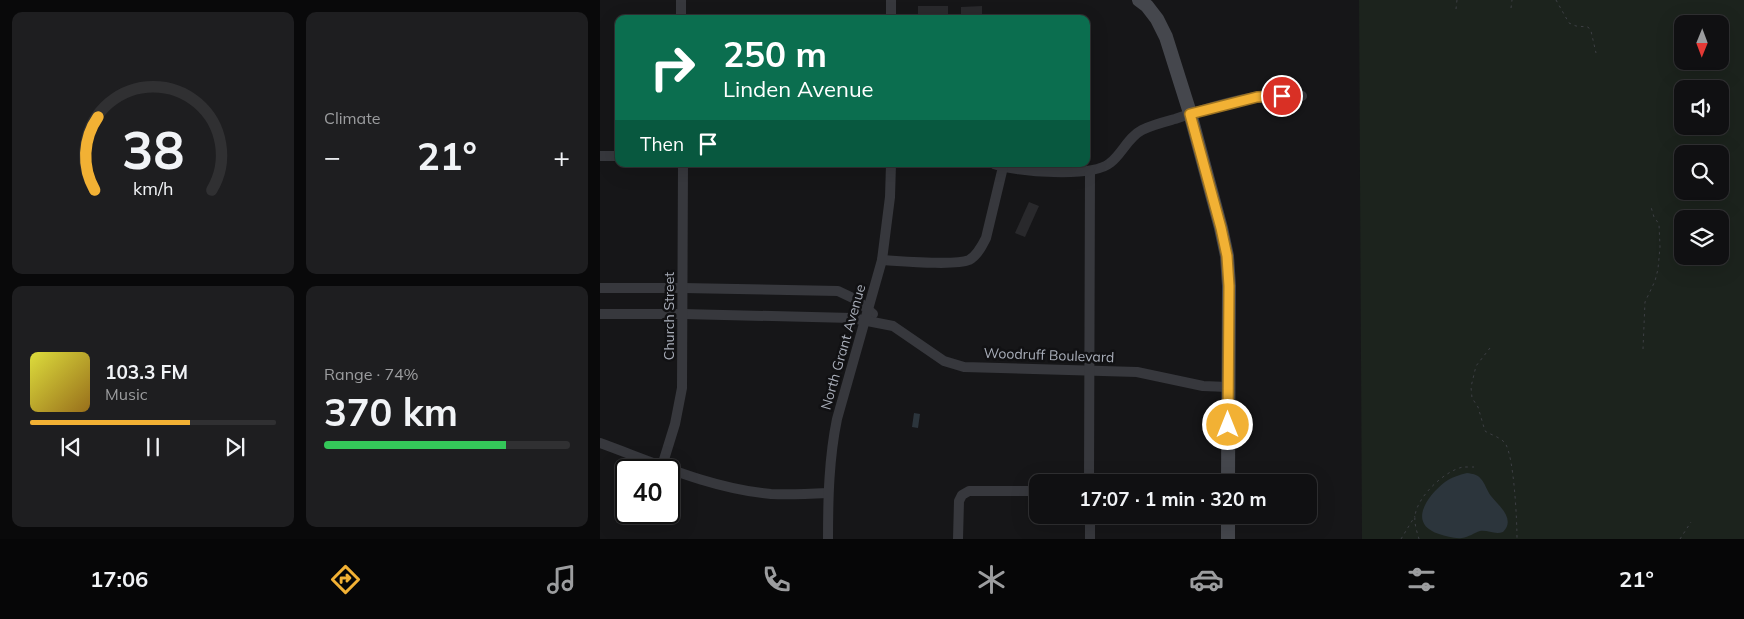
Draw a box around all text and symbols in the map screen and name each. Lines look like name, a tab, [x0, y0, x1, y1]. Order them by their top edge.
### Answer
north arrow	[1674, 15, 1729, 70]
map controls	[1674, 15, 1729, 265]
text: 250 m	[723, 32, 827, 76]
icon: right	[640, 35, 705, 100]
text: Linden Avenue	[723, 75, 874, 103]
pin	[1261, 75, 1303, 117]
button: sound	[1674, 80, 1729, 135]
icon: arrive	[1268, 82, 1296, 110]
text: Climate	[324, 108, 380, 128]
text: 38	[122, 117, 184, 182]
icon: arrive	[694, 130, 722, 158]
text: 21°	[417, 132, 477, 180]
text: Then	[640, 132, 684, 156]
text: −	[324, 139, 341, 174]
text: +	[553, 139, 570, 174]
button: search	[1674, 145, 1729, 200]
text: km/h	[133, 177, 173, 199]
button: layers	[1674, 210, 1729, 265]
street label: Church Street	[660, 272, 678, 360]
street label: North Grant Avenue	[816, 282, 870, 412]
street label: Woodruff Boulevard	[983, 344, 1115, 366]
text: 103.3 FM	[105, 360, 188, 384]
text: Range · 74%	[324, 364, 419, 384]
text: Music	[105, 384, 148, 404]
text: 370 km	[324, 388, 458, 436]
position arrow	[1201, 398, 1253, 450]
icon: previous	[57, 433, 85, 461]
icon: pause	[139, 433, 167, 461]
icon: next	[221, 433, 249, 461]
speed limit sign: 40	[615, 459, 680, 524]
text: 17:07 · 1 min · 320 m	[1079, 487, 1267, 511]
icon: directions	[328, 562, 363, 597]
icon: music	[544, 562, 579, 597]
icon: phone	[759, 562, 794, 597]
icon: climate	[974, 562, 1009, 597]
icon: car	[1189, 562, 1224, 597]
icon: filters	[1404, 562, 1439, 597]
text: 17:06	[90, 565, 148, 593]
text: 21°	[1619, 565, 1654, 593]

